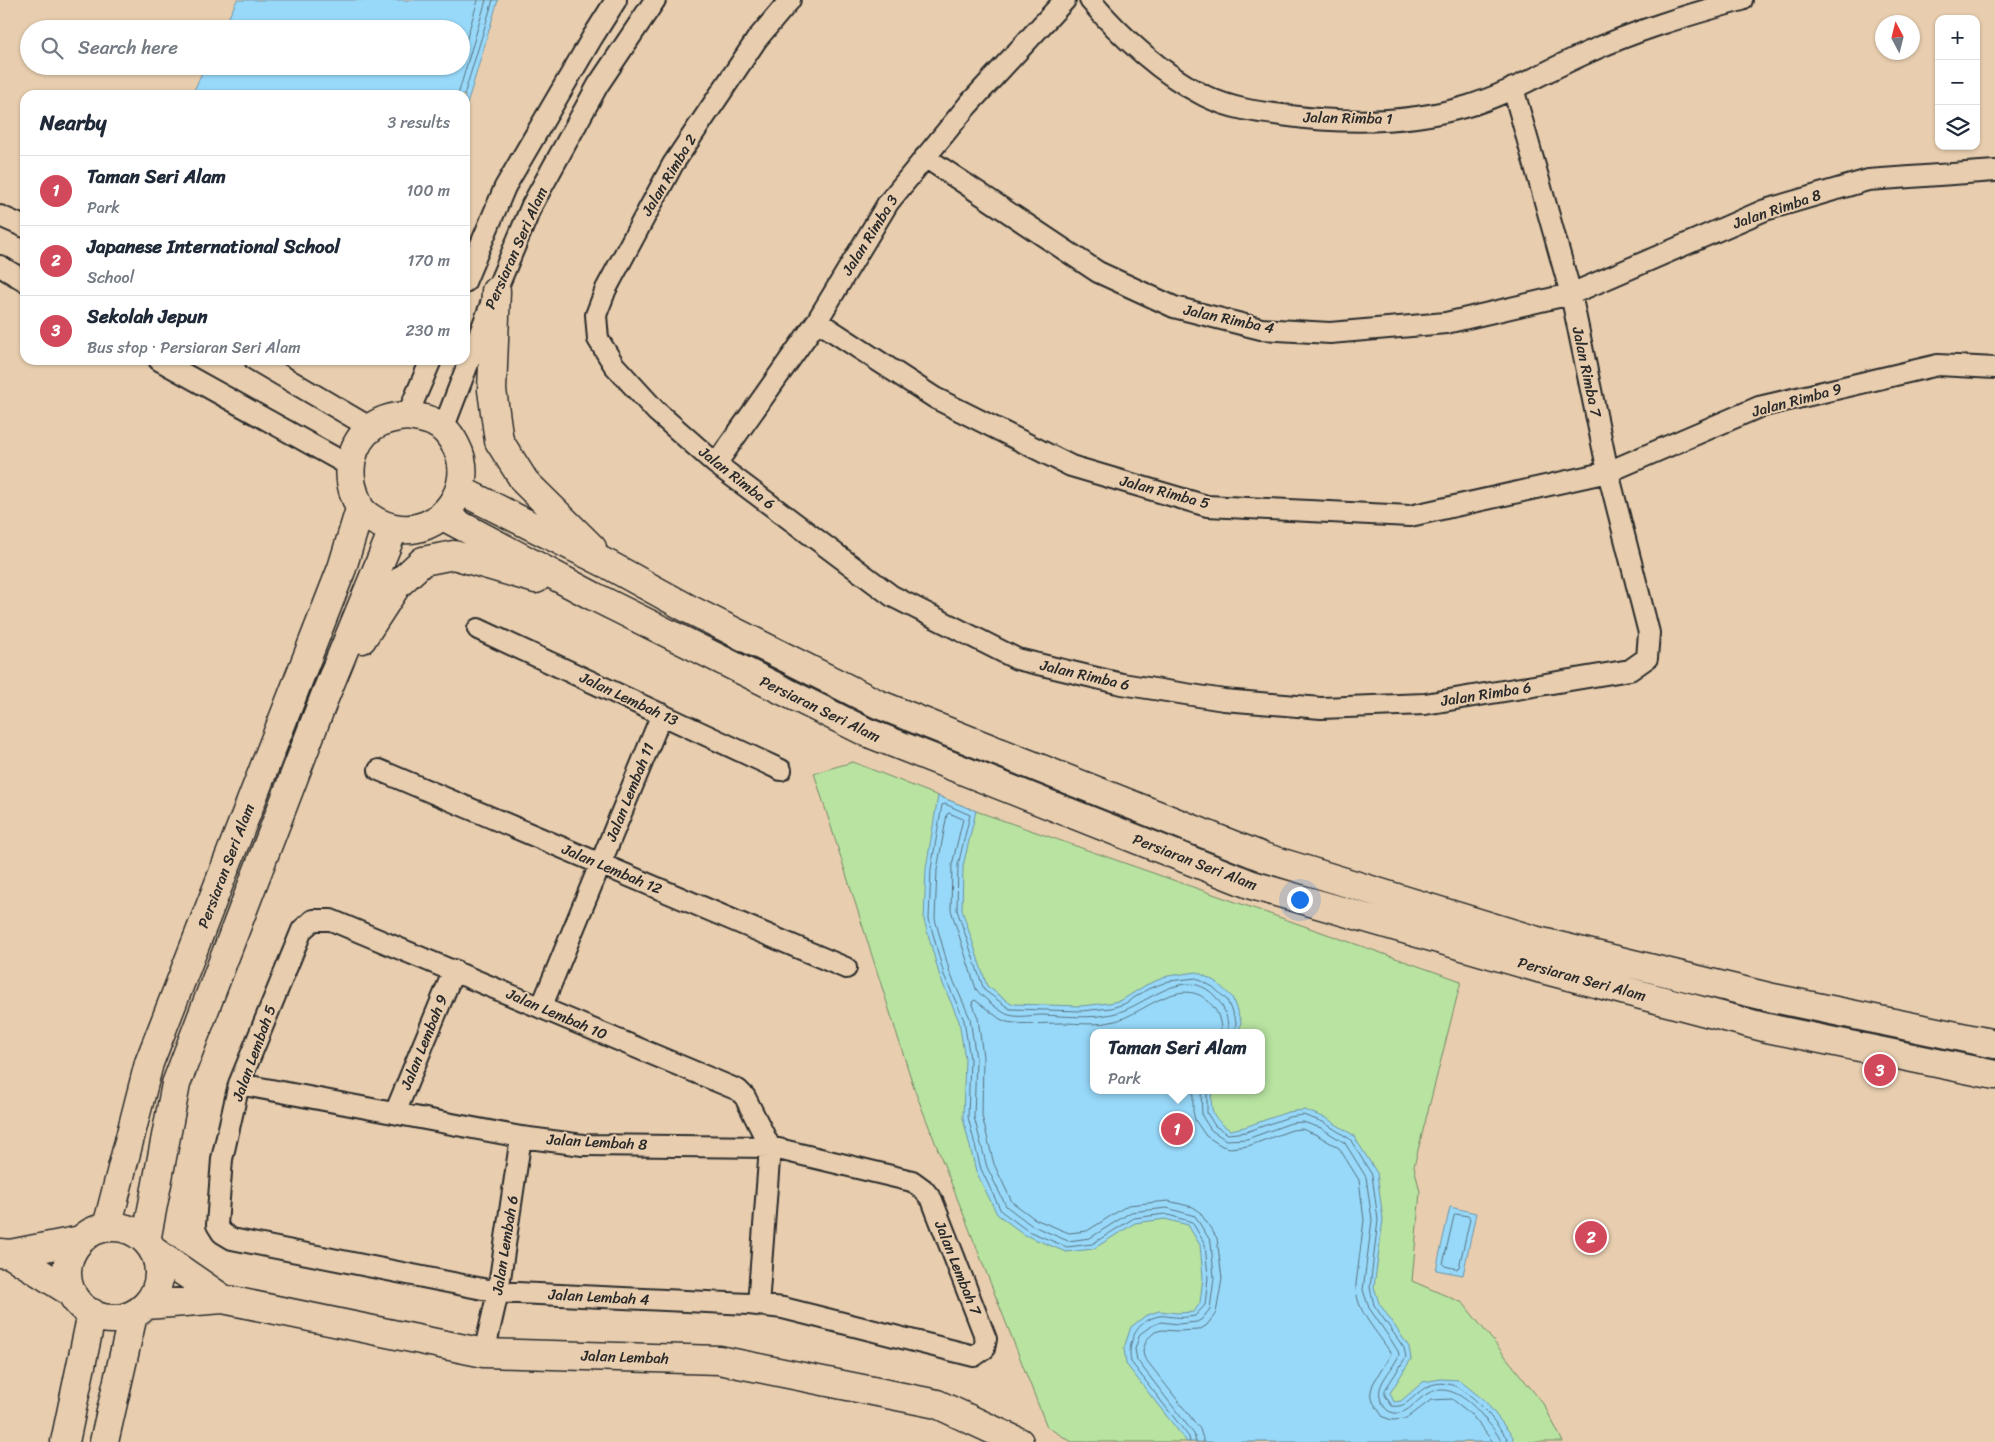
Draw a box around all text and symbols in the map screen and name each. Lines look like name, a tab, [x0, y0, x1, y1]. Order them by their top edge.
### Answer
north arrow	[1875, 15, 1920, 60]
map controls	[1935, 15, 1980, 150]
button: +	[1935, 15, 1980, 60]
search box	[20, 20, 470, 75]
text: Search here	[78, 31, 178, 64]
icon: search	[38, 34, 66, 62]
button: −	[1935, 60, 1980, 105]
text: Nearby	[40, 104, 106, 142]
street label: Jalan Rimba 1	[1302, 104, 1393, 132]
button: layers	[1935, 105, 1980, 150]
text: 3 results	[387, 108, 450, 137]
street label: Jalan Rimba 2	[634, 129, 704, 222]
text: Taman Seri Alam	[87, 160, 226, 193]
text: 1	[53, 176, 59, 205]
text: 100 m	[406, 176, 450, 205]
street label: Persiaran Seri Alam	[477, 182, 555, 313]
street label: Jalan Rimba 8	[1728, 182, 1825, 237]
street label: Jalan Rimba 3	[834, 190, 905, 281]
text: Park	[87, 193, 120, 222]
text: Japanese International School	[87, 230, 340, 263]
text: 2	[51, 246, 61, 275]
text: 170 m	[407, 246, 450, 275]
text: School	[87, 263, 134, 292]
street label: Jalan Rimba 4	[1180, 296, 1277, 341]
text: Sekolah Jepun	[87, 300, 207, 333]
text: 3	[52, 316, 60, 345]
text: 230 m	[405, 316, 450, 345]
street label: Jalan Rimba 7	[1565, 324, 1610, 421]
text: Bus stop · Persiaran Seri Alam	[87, 333, 301, 362]
street label: Jalan Rimba 9	[1748, 376, 1845, 425]
street label: Jalan Rimba 6	[692, 439, 781, 516]
street label: Jalan Rimba 5	[1116, 467, 1213, 516]
street label: Jalan Rimba 6	[1037, 652, 1132, 698]
street label: Jalan Lembah 13	[574, 664, 683, 733]
street label: Persiaran Seri Alam	[755, 668, 885, 750]
street label: Jalan Rimba 6	[1438, 674, 1533, 714]
street label: Jalan Lembah 11	[598, 739, 662, 846]
street label: Persiaran Seri Alam	[190, 799, 262, 932]
street label: Persiaran Seri Alam	[1129, 826, 1262, 898]
street label: Jalan Lembah 12	[557, 836, 666, 902]
your location	[1287, 887, 1313, 913]
street label: Persiaran Seri Alam	[1515, 949, 1649, 1009]
street label: Jalan Lembah 10	[502, 981, 612, 1047]
street label: Jalan Lembah 9	[393, 990, 455, 1095]
street label: Jalan Lembah 5	[224, 1001, 283, 1106]
popup	[1090, 1029, 1265, 1094]
text: Taman Seri Alam	[1108, 1031, 1247, 1064]
pin: 3	[1864, 1051, 1896, 1089]
text: Park	[1108, 1064, 1141, 1093]
pin: 1	[1161, 1110, 1193, 1148]
street label: Jalan Lembah 8	[545, 1126, 648, 1158]
street label: Jalan Lembah 6	[484, 1194, 526, 1297]
street label: Jalan Lembah 7	[927, 1216, 989, 1321]
pin: 2	[1575, 1218, 1607, 1256]
street label: Jalan Lembah 4	[547, 1281, 650, 1313]
street label: Jalan Lembah	[580, 1342, 669, 1372]

